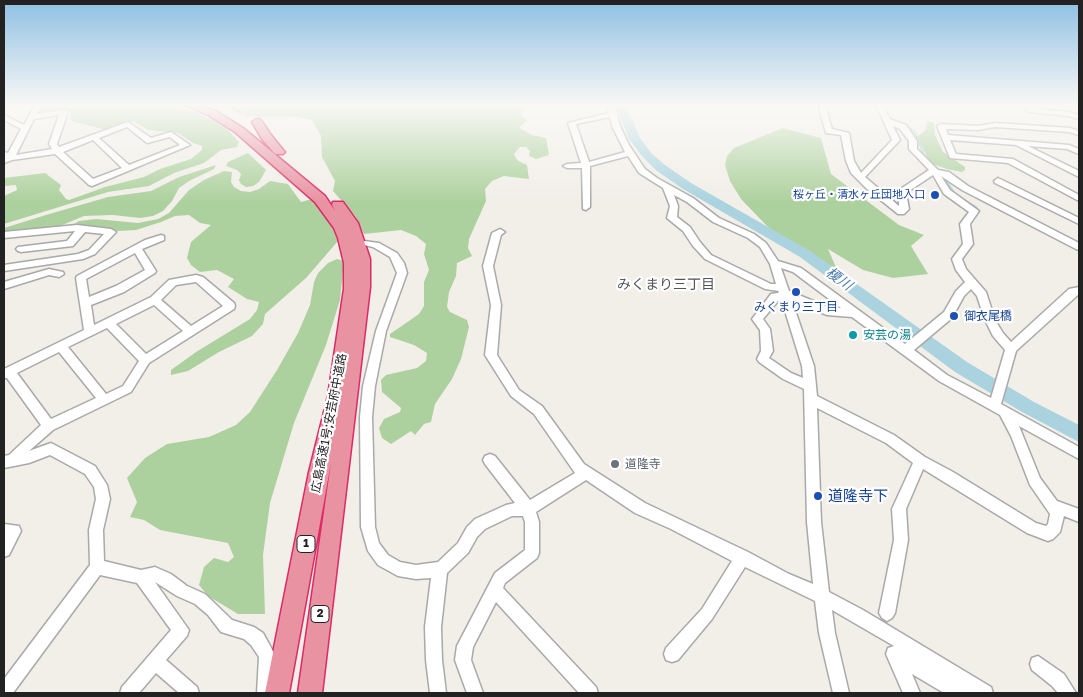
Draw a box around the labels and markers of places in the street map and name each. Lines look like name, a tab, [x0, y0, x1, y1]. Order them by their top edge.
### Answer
place label: 桜ヶ丘・清水ヶ丘団地入口	[793, 188, 925, 202]
marker: 桜ヶ丘・清水ヶ丘団地入口	[929, 189, 941, 201]
marker: みくまり三丁目	[790, 286, 802, 298]
place label: みくまり三丁目	[754, 300, 838, 314]
place label: 御衣尾橋	[964, 309, 1012, 323]
marker: 御衣尾橋	[948, 310, 960, 322]
place label: 安芸の湯	[863, 328, 911, 342]
marker: 安芸の湯	[847, 329, 859, 341]
place label: 道隆寺	[625, 457, 661, 471]
marker: 道隆寺	[609, 458, 621, 470]
place label: 道隆寺下	[828, 487, 888, 505]
marker: 道隆寺下	[812, 490, 824, 502]

